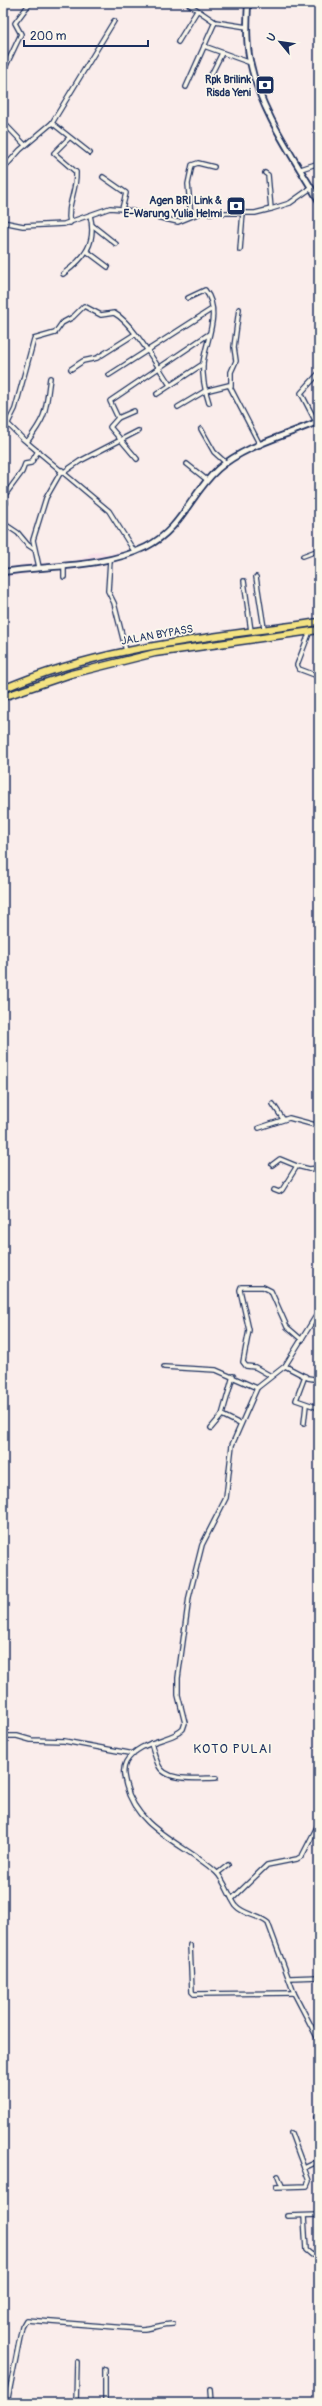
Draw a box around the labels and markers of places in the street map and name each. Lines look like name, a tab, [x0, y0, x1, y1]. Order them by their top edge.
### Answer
place label: Rpk Brilink Risda Yeni	[205, 73, 251, 99]
bank icon: Rpk Brilink Risda Yeni	[254, 74, 276, 96]
place label: Agen BRI Link & E-Warung Yulia Helmi	[124, 194, 222, 220]
bank icon: Agen BRI Link & E-Warung Yulia Helmi	[225, 195, 247, 217]

